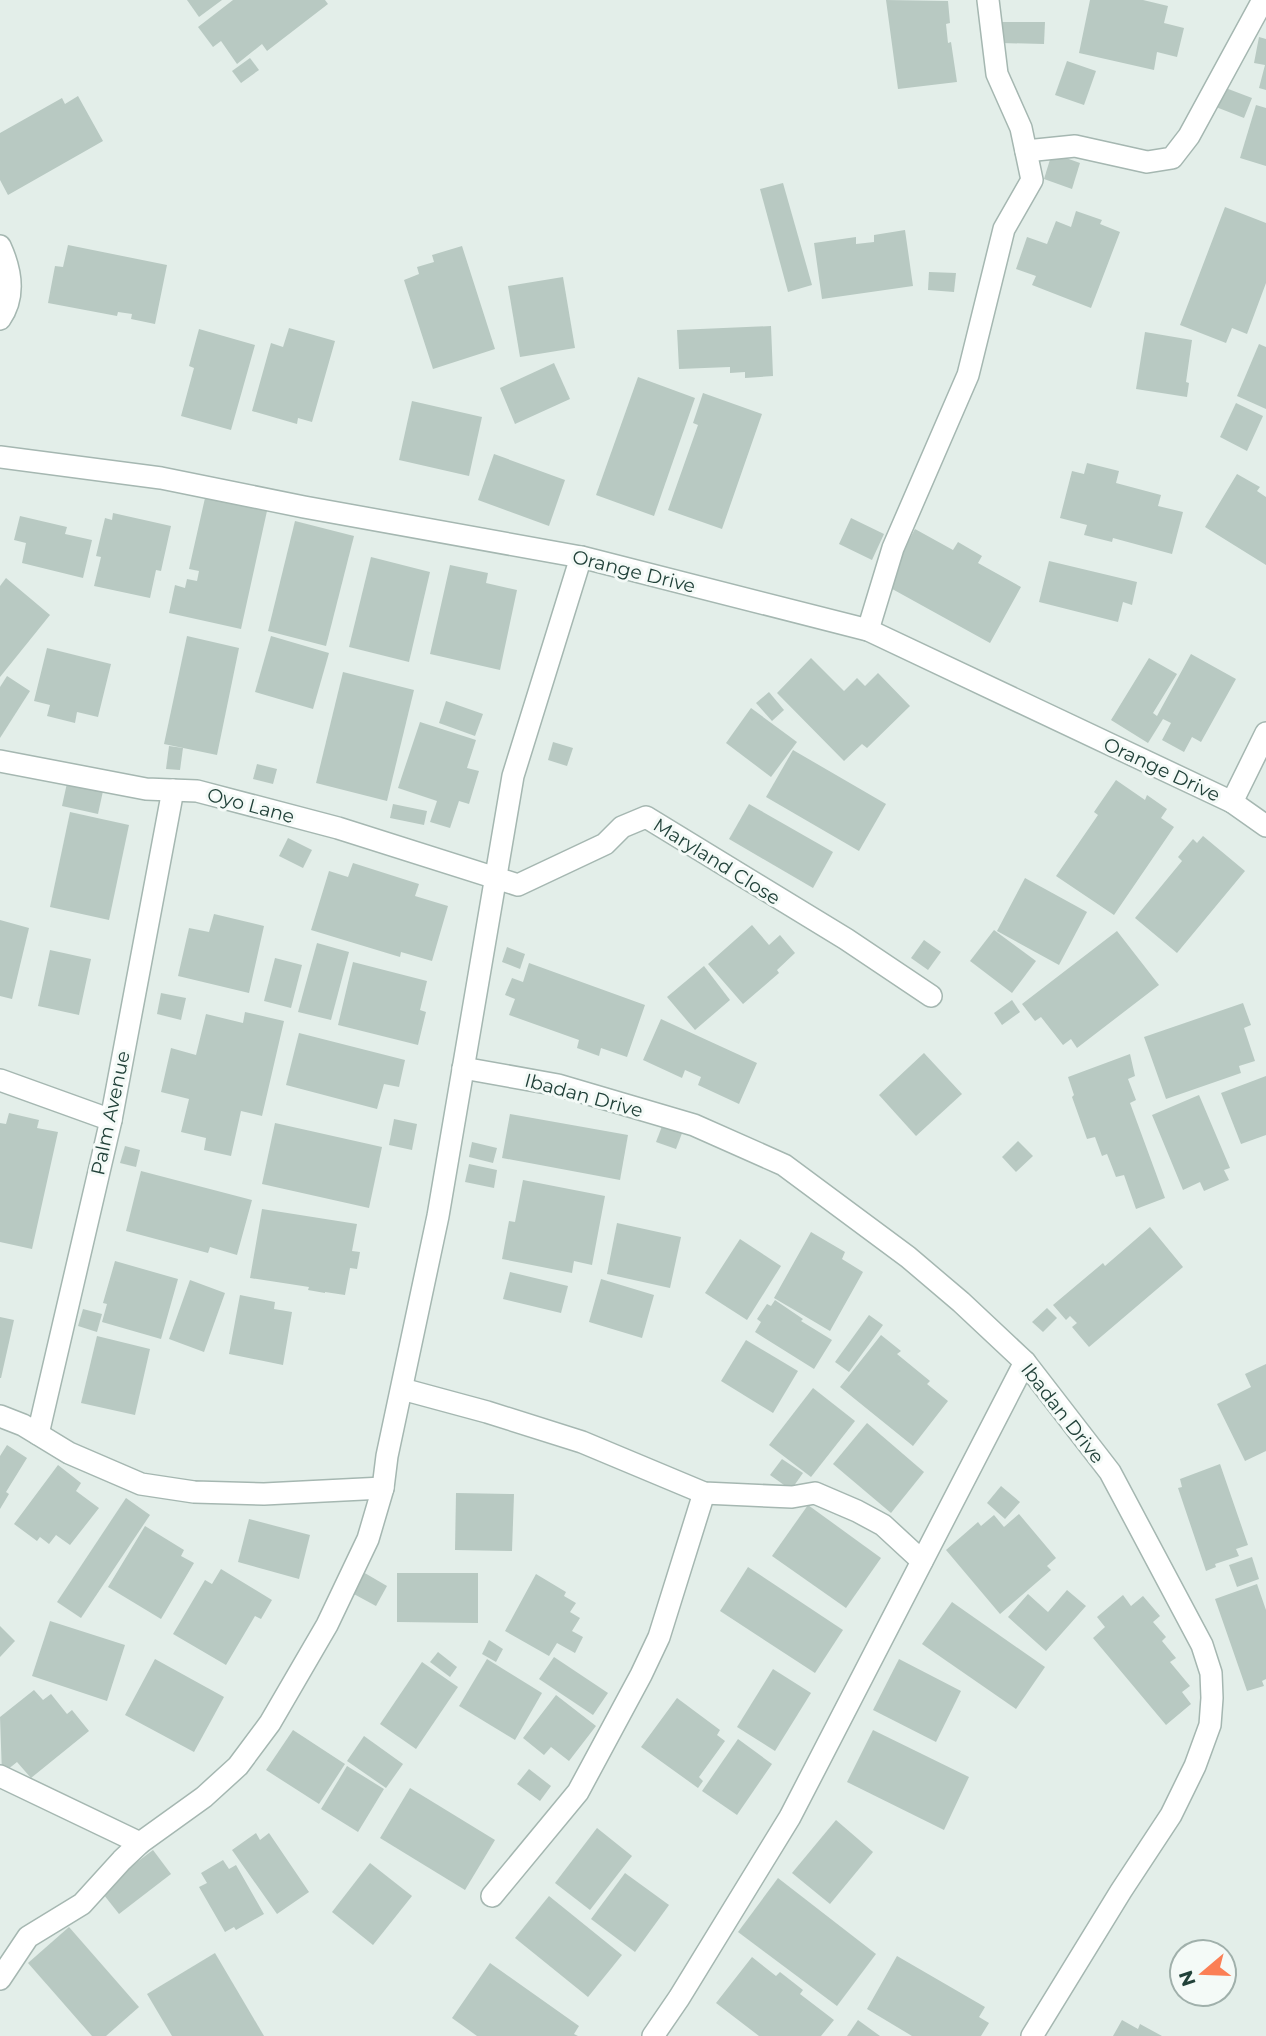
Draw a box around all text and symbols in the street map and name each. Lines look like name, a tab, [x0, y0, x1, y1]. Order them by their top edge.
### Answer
street label: Orange Drive	[570, 545, 698, 598]
street label: Orange Drive	[1100, 732, 1224, 807]
street label: Oyo Lane	[205, 783, 297, 828]
street label: Maryland Close	[649, 813, 784, 910]
street label: Palm Avenue	[86, 1049, 135, 1177]
street label: Ibadan Drive	[522, 1069, 646, 1122]
street label: Ibadan Drive	[1016, 1358, 1109, 1468]
north arrow	[1168, 1938, 1238, 2008]
text: N	[1174, 1967, 1201, 1989]

